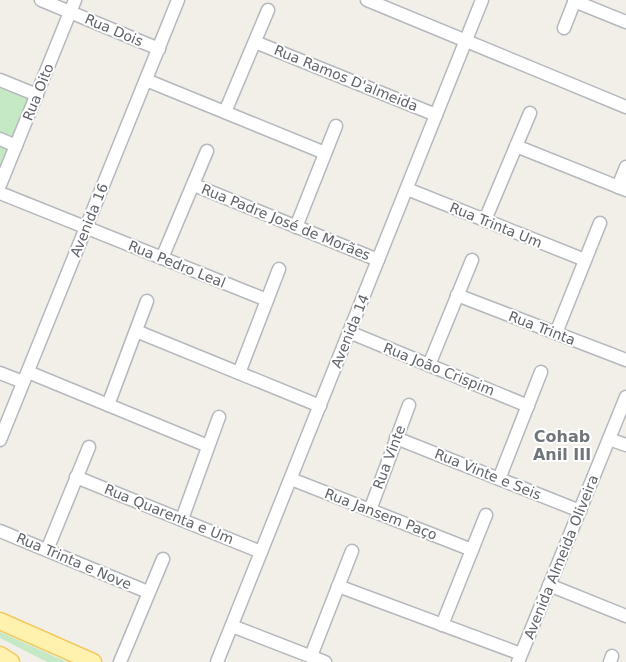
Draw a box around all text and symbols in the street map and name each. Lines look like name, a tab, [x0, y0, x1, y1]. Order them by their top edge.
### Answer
street label: Rua Dois	[83, 11, 145, 49]
street label: Rua Ramos D'almeida	[272, 42, 420, 114]
street label: Rua Oito	[19, 61, 57, 123]
street label: Avenida 16	[67, 181, 111, 259]
street label: Rua Padre José de Morães	[199, 181, 373, 263]
street label: Rua Trinta Um	[447, 199, 545, 251]
street label: Rua Pedro Leal	[126, 237, 228, 291]
street label: Avenida 14	[328, 292, 372, 370]
street label: Rua Trinta	[506, 308, 578, 348]
street label: Rua João Crispim	[381, 339, 497, 399]
street label: Rua Vinte	[370, 423, 408, 491]
district label: Cohab Anil III	[533, 427, 591, 464]
street label: Rua Vinte e Seis	[432, 445, 544, 503]
street label: Avenida Almeida Oliveira	[521, 473, 601, 641]
street label: Rua Quarenta e Um	[102, 481, 236, 547]
street label: Rua Jansem Paço	[322, 485, 440, 543]
street label: Rua Trinta e Nove	[14, 529, 134, 593]

